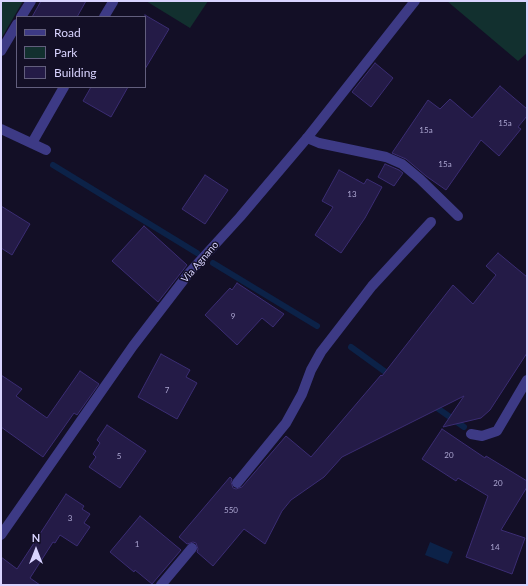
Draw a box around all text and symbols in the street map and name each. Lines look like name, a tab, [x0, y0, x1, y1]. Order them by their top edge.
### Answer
legend	[16, 16, 146, 88]
text: Road	[54, 25, 81, 40]
text: Park	[54, 45, 77, 60]
text: Building	[54, 65, 97, 80]
house number: 15a	[498, 118, 512, 128]
house number: 15a	[419, 125, 433, 135]
house number: 15a	[438, 159, 452, 169]
house number: 13	[347, 189, 357, 199]
street label: Via Agnano	[179, 239, 221, 285]
house number: 9	[231, 311, 235, 321]
house number: 7	[165, 385, 169, 395]
house number: 20	[444, 450, 454, 460]
house number: 5	[117, 451, 121, 461]
house number: 20	[493, 478, 503, 488]
house number: 550	[224, 505, 238, 515]
house number: 3	[68, 513, 72, 523]
north arrow	[16, 530, 56, 570]
text: N	[32, 531, 40, 544]
house number: 1	[135, 539, 139, 549]
house number: 14	[490, 542, 500, 552]

